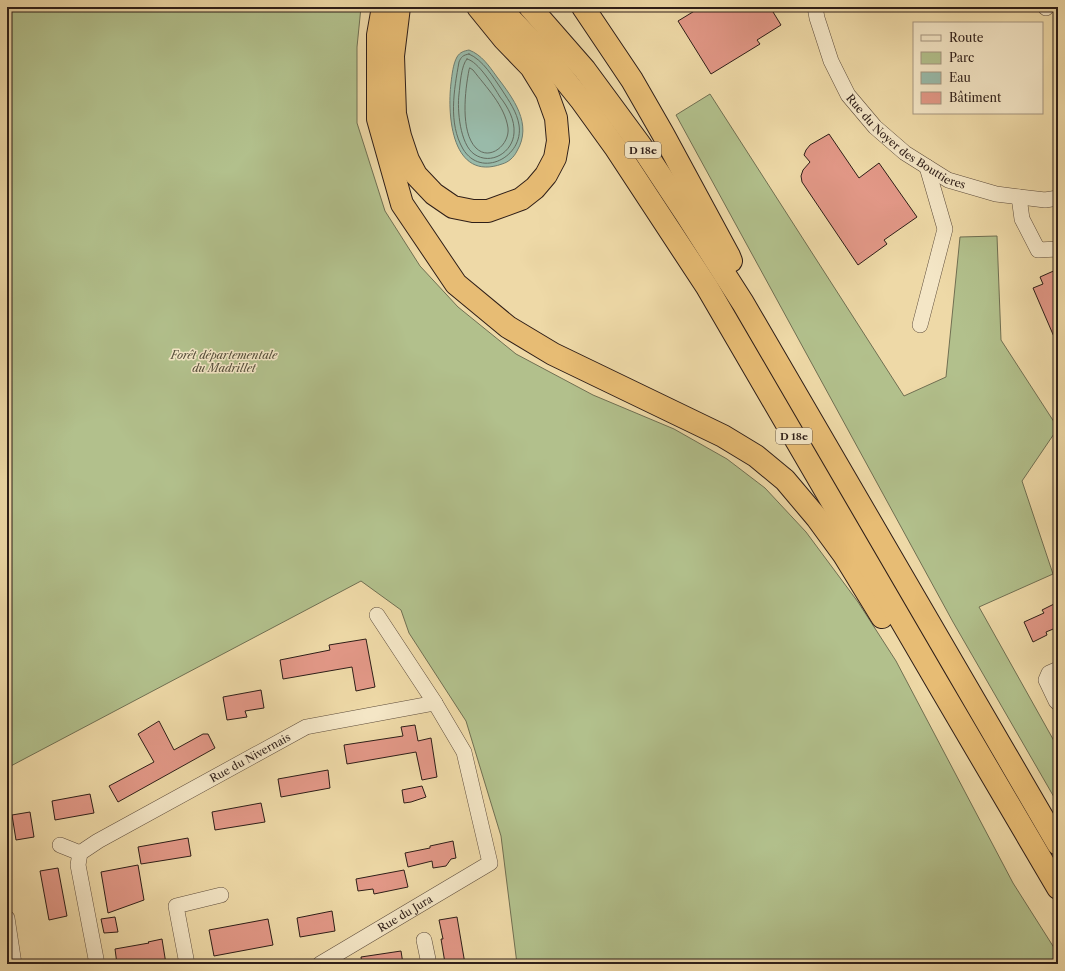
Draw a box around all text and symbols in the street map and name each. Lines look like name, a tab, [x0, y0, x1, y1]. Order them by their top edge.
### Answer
legend	[913, 22, 1043, 114]
text: Route	[949, 30, 984, 45]
text: Parc	[949, 50, 974, 65]
text: Eau	[949, 70, 972, 85]
text: Bâtiment	[949, 90, 1002, 105]
street label: Rue du Noyer des Bouttieres	[843, 91, 967, 192]
road number: D 18e	[625, 142, 661, 158]
park label: Forêt départementale du Madrillet	[170, 348, 278, 375]
road number: D 18e	[776, 428, 812, 444]
street label: Rue du Nivernais	[207, 730, 293, 785]
street label: Rue du Jura	[375, 892, 435, 935]

